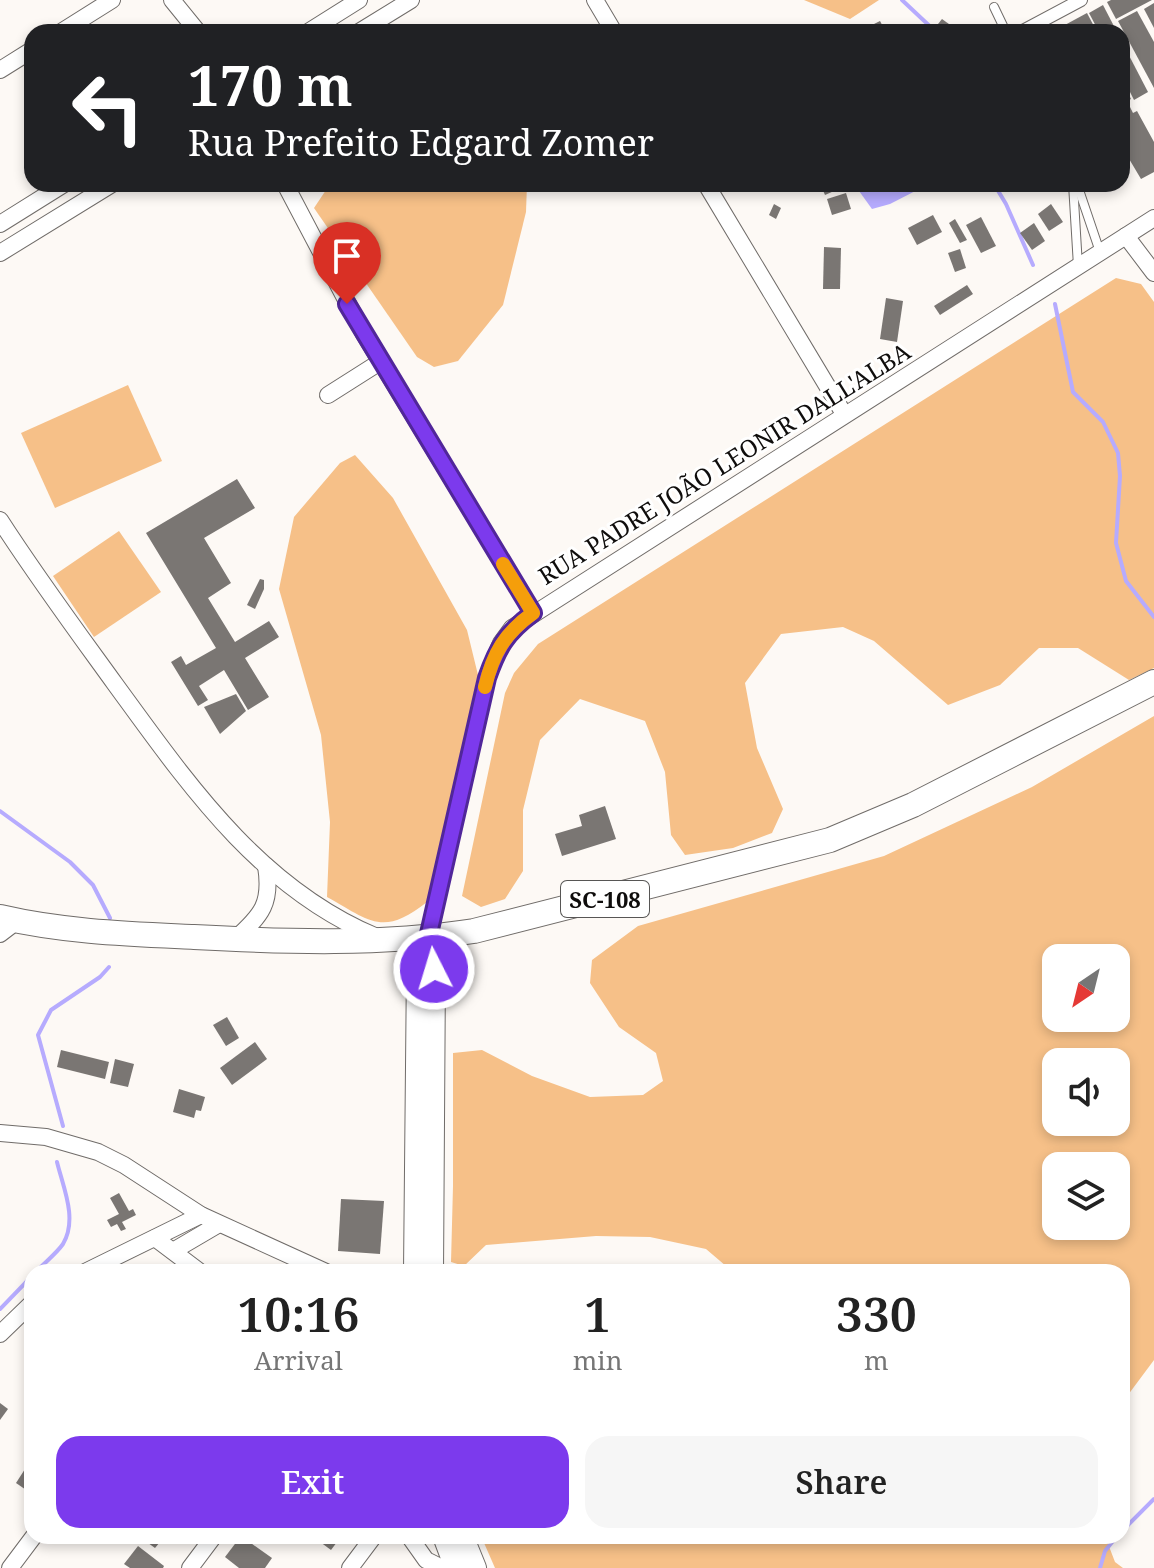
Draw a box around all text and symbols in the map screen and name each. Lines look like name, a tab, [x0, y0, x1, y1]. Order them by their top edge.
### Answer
text: 170 m	[188, 46, 353, 122]
icon: left	[56, 56, 160, 160]
text: Rua Prefeito Edgard Zomer	[188, 118, 654, 167]
pin	[313, 222, 381, 304]
icon: arrive	[325, 234, 369, 278]
street label: RUA PADRE JOÃO LEONIR DALL'ALBA	[532, 334, 916, 592]
road number: SC-108	[561, 881, 649, 917]
position arrow	[392, 927, 476, 1011]
north arrow	[1042, 944, 1130, 1032]
map controls	[1042, 944, 1130, 1240]
button: sound	[1042, 1048, 1130, 1136]
button: layers	[1042, 1152, 1130, 1240]
text: 10:16	[237, 1281, 360, 1346]
text: 1	[584, 1281, 611, 1346]
text: 330	[836, 1281, 917, 1346]
text: Arrival	[254, 1342, 343, 1378]
text: min	[573, 1342, 622, 1378]
text: m	[864, 1342, 889, 1378]
button: Exit	[56, 1436, 569, 1528]
button: Share	[585, 1436, 1098, 1528]

